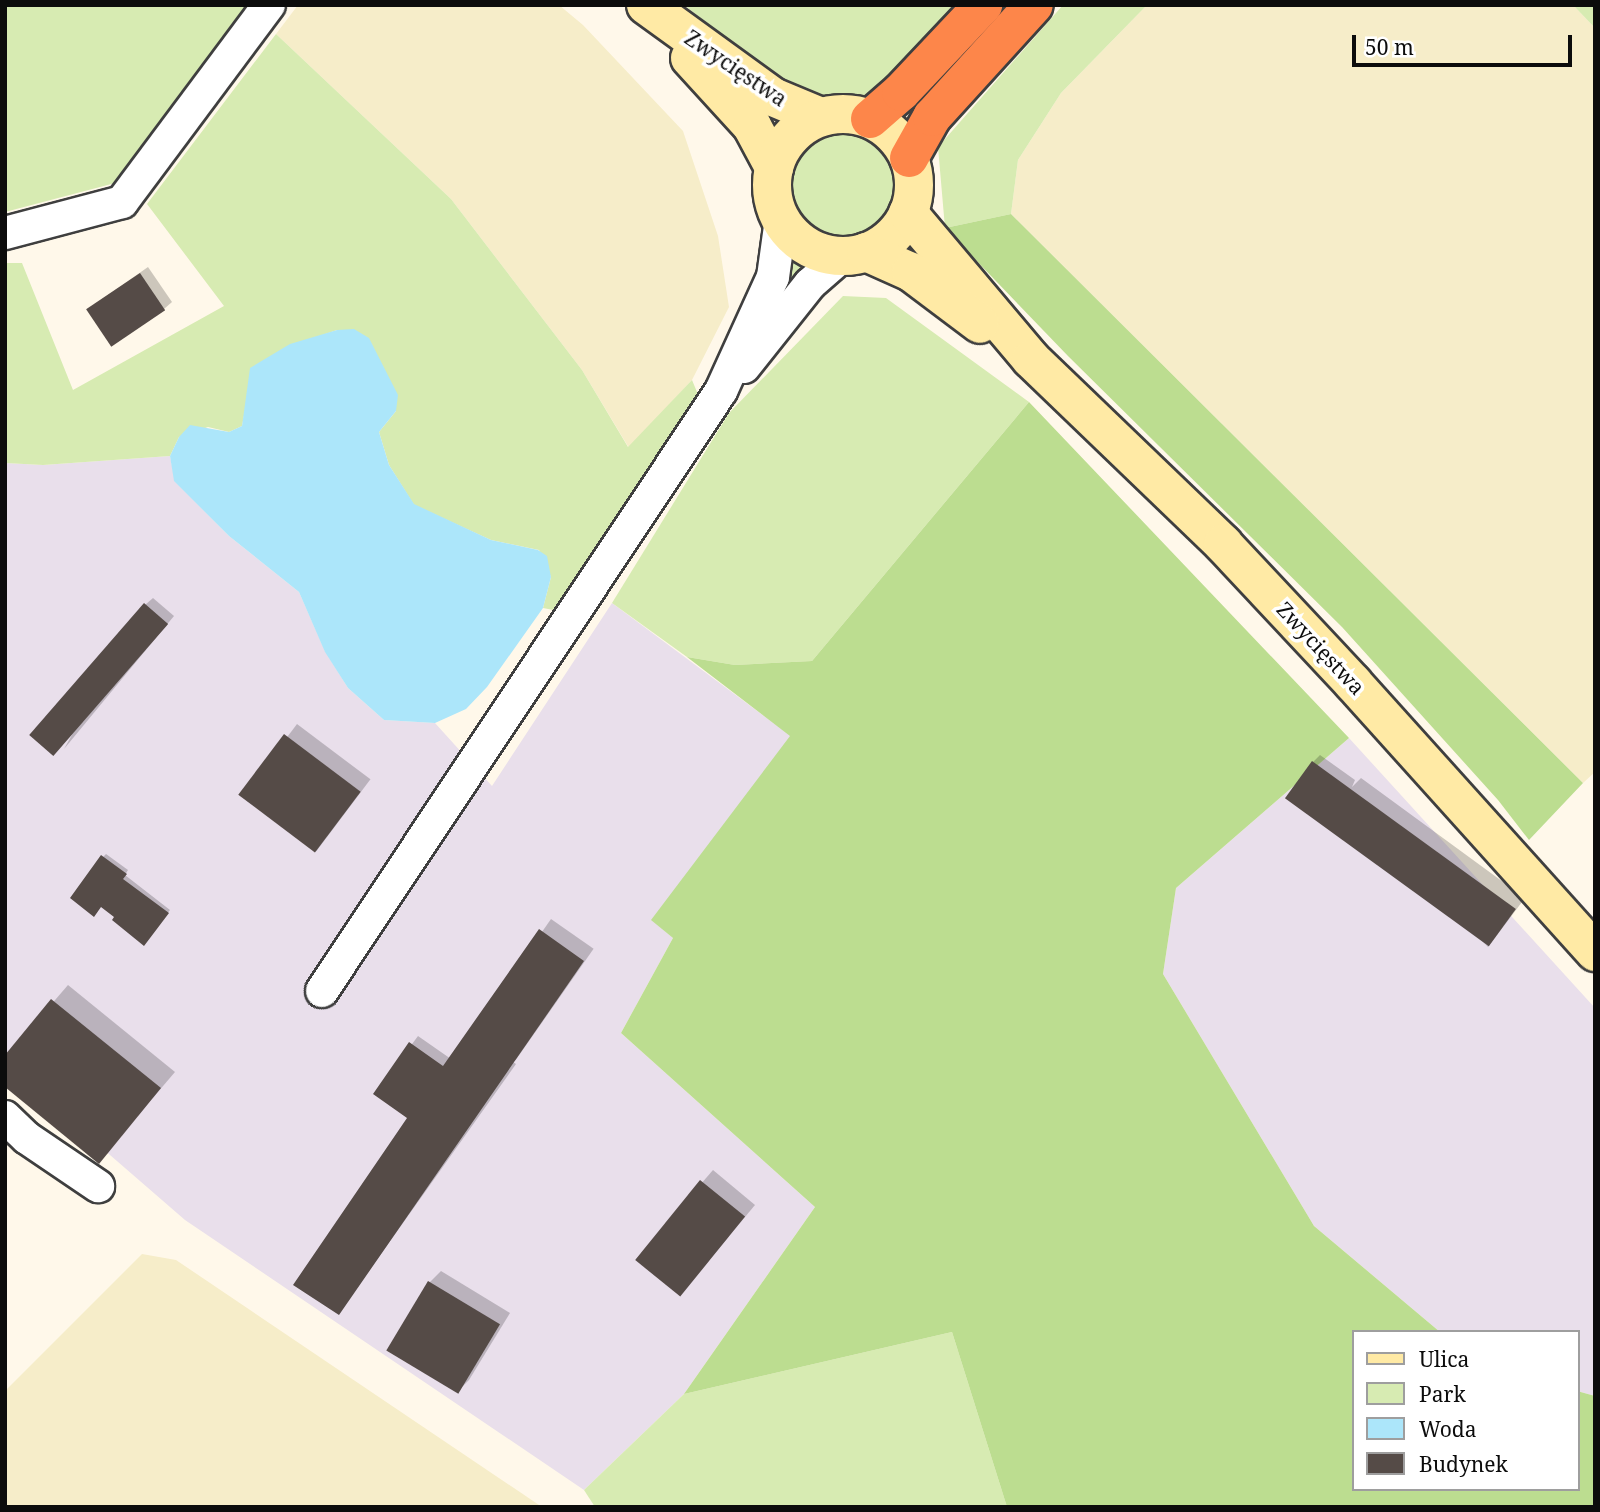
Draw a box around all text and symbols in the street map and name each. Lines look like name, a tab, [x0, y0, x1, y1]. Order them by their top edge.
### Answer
scale bar	[1355, 21, 1576, 65]
street label: Zwycięstwa	[680, 25, 792, 111]
text: 50 m	[1365, 33, 1414, 61]
street label: Zwycięstwa	[1272, 596, 1370, 700]
legend	[1352, 1330, 1579, 1491]
text: Ulica	[1419, 1345, 1469, 1373]
text: Park	[1419, 1380, 1466, 1408]
text: Woda	[1419, 1415, 1477, 1443]
text: Budynek	[1419, 1450, 1508, 1478]

